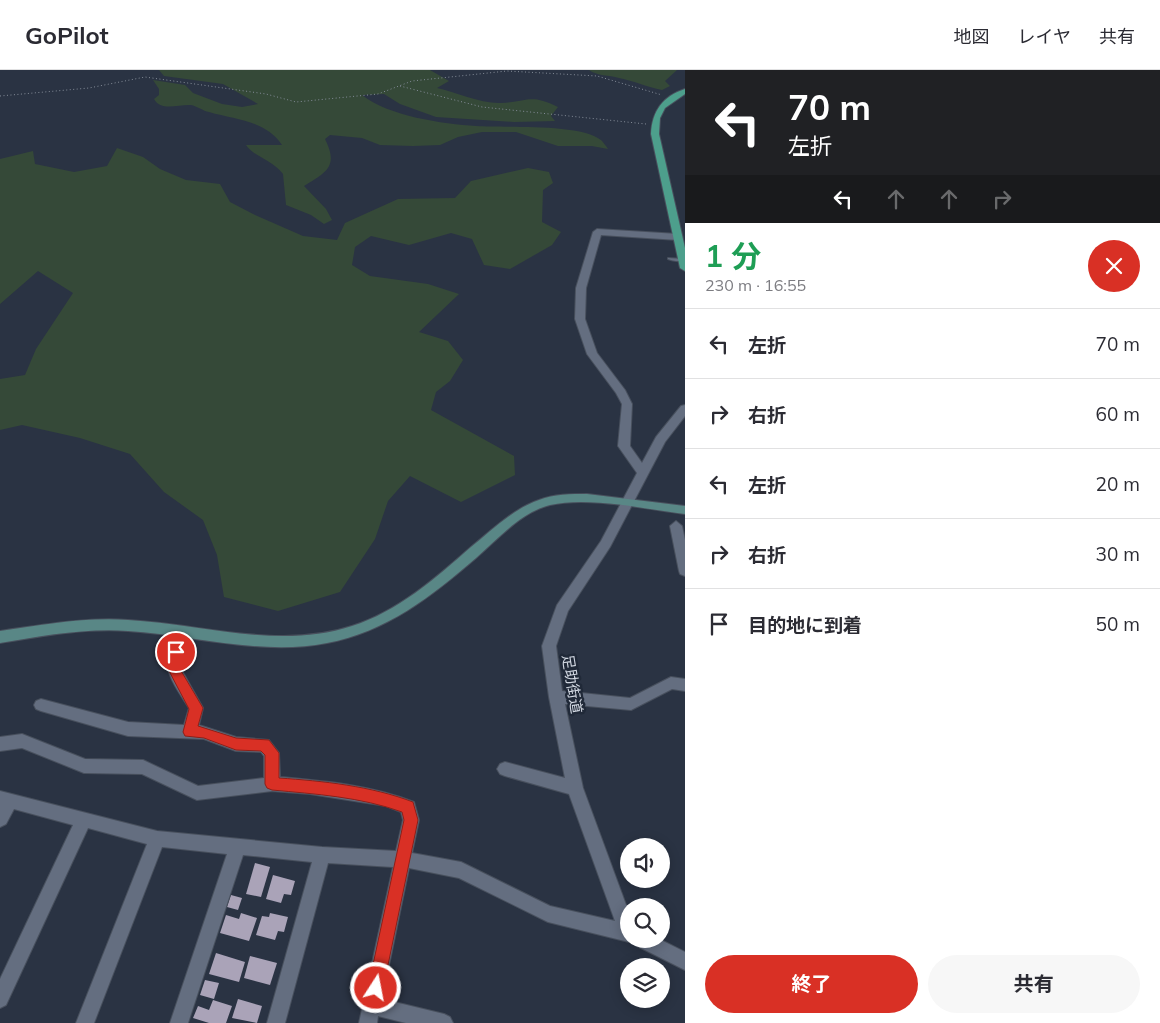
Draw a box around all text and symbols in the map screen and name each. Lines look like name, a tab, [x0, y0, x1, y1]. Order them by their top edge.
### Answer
text: GoPilot	[25, 20, 109, 50]
text: 地図	[954, 25, 990, 48]
text: レイヤ	[1018, 25, 1071, 48]
text: 共有	[1099, 25, 1135, 48]
text: 70 m	[788, 85, 871, 129]
icon: left	[705, 90, 770, 155]
text: 左折	[788, 132, 832, 160]
icon: left	[829, 185, 857, 213]
icon: ahead	[882, 185, 910, 213]
icon: ahead	[935, 185, 963, 213]
icon: right	[988, 185, 1016, 213]
text: 1 分	[705, 237, 761, 275]
button: close	[1088, 240, 1140, 292]
text: 230 m · 16:55	[705, 275, 806, 295]
icon: left	[705, 330, 733, 358]
text: 70 m	[1096, 332, 1140, 356]
text: 左折	[748, 333, 786, 357]
icon: right	[705, 400, 733, 428]
text: 60 m	[1096, 402, 1140, 426]
text: 右折	[748, 403, 786, 427]
icon: left	[705, 470, 733, 498]
text: 20 m	[1096, 472, 1140, 496]
text: 左折	[748, 473, 786, 497]
icon: right	[705, 540, 733, 568]
text: 30 m	[1096, 542, 1140, 566]
text: 右折	[748, 543, 786, 567]
icon: arrive	[705, 610, 733, 638]
text: 50 m	[1096, 612, 1140, 636]
text: 目的地に到着	[748, 613, 862, 637]
pin	[155, 631, 197, 673]
icon: arrive	[162, 638, 190, 666]
street label: 足助街道	[558, 653, 587, 715]
map controls	[620, 838, 670, 1008]
button: sound	[620, 838, 670, 888]
button: search	[620, 898, 670, 948]
button: 終了	[705, 955, 918, 1013]
button: 共有	[928, 955, 1140, 1013]
button: layers	[620, 958, 670, 1008]
position arrow	[349, 961, 401, 1013]

